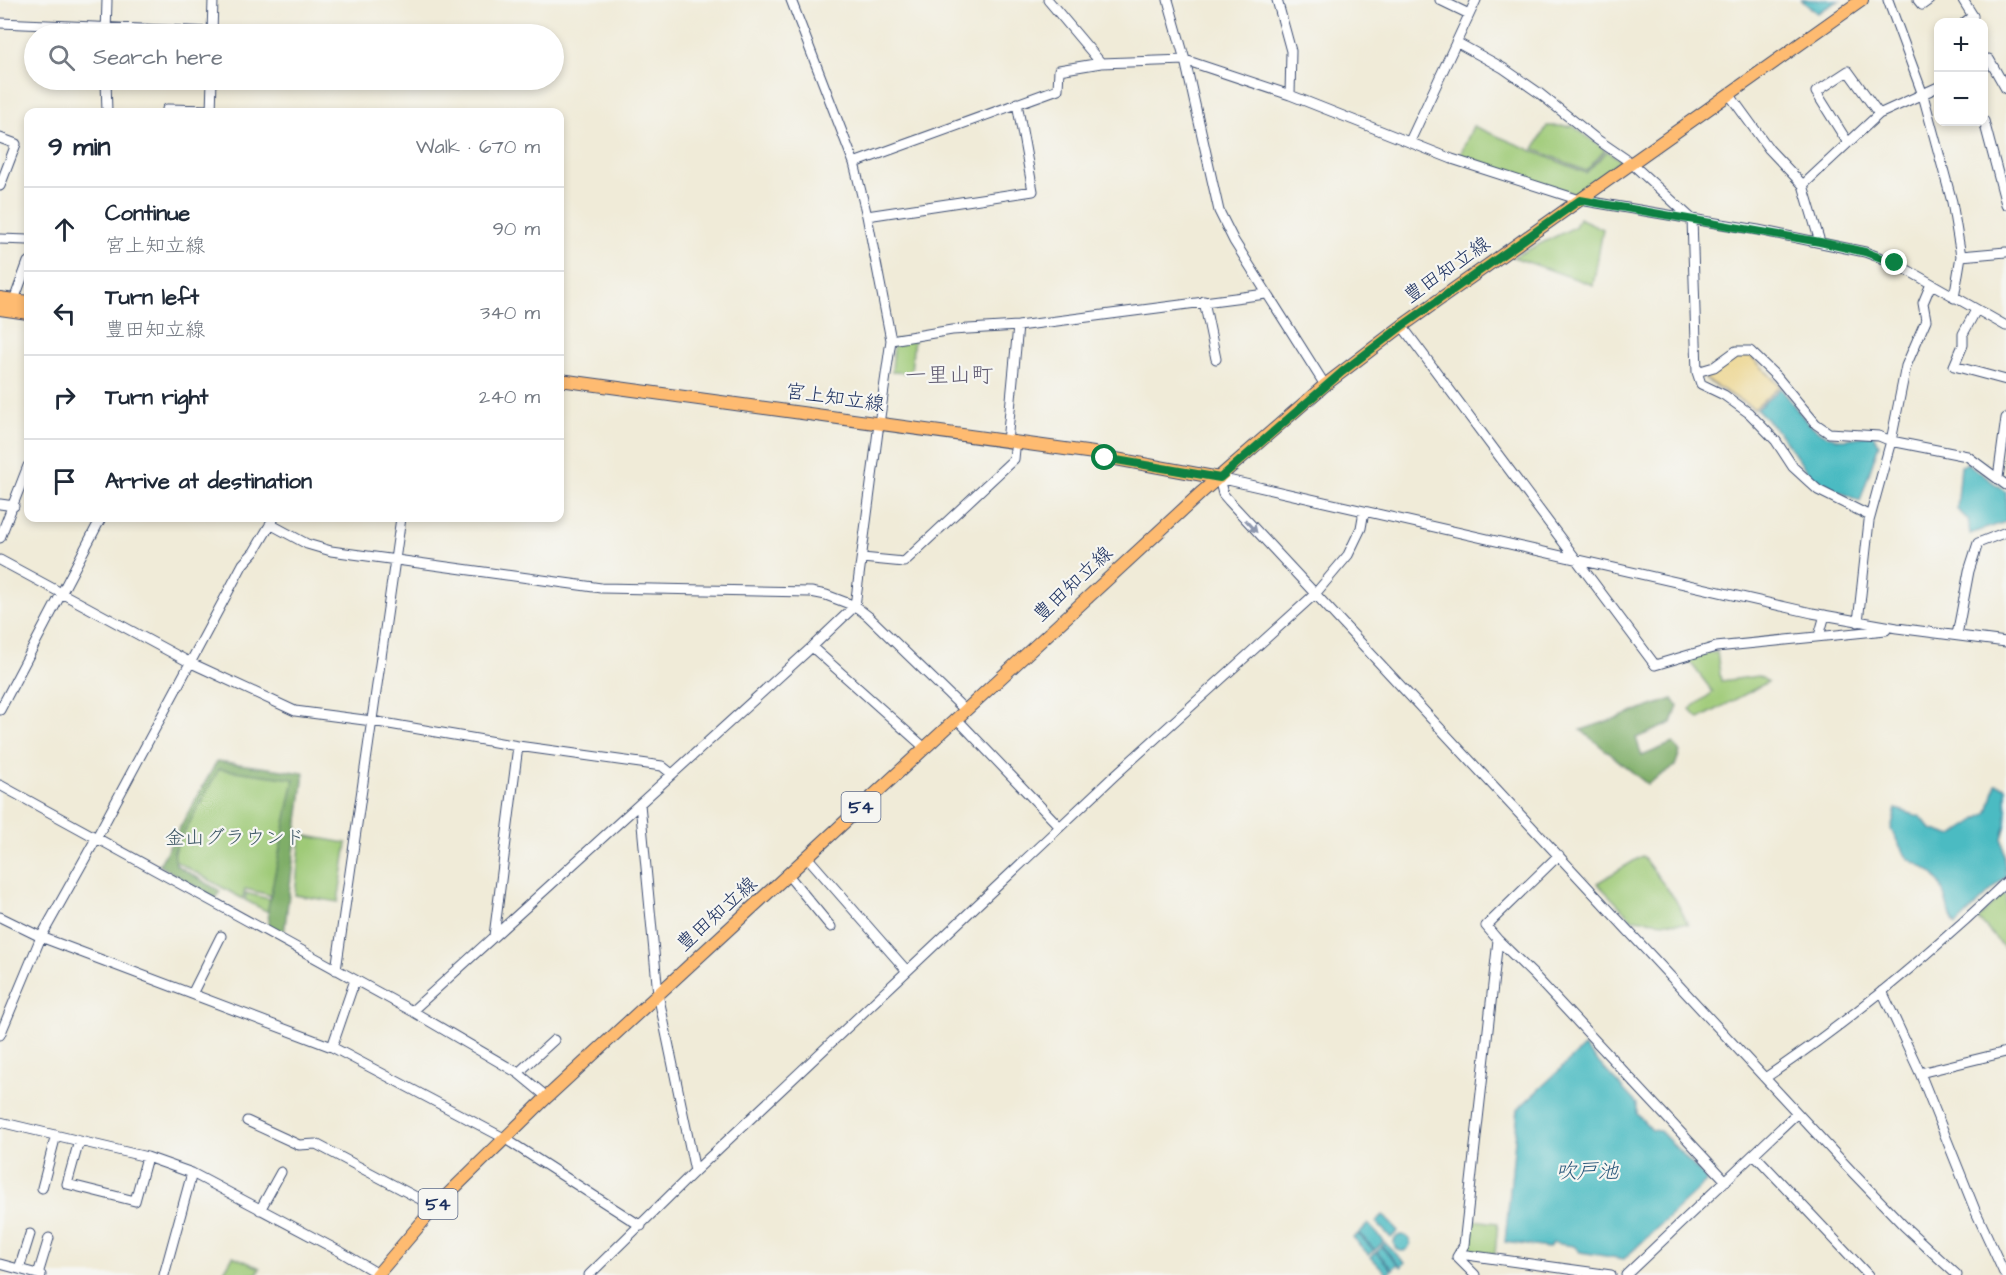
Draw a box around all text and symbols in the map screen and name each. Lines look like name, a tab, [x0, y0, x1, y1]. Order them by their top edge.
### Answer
map controls	[1934, 18, 1988, 126]
button: +	[1934, 18, 1988, 72]
search box	[24, 24, 564, 90]
icon: search	[45, 41, 78, 74]
text: Search here	[93, 42, 223, 73]
button: −	[1934, 72, 1988, 126]
text: 9 min	[48, 129, 110, 165]
text: Walk · 670 m	[416, 133, 540, 161]
text: Continue	[105, 198, 190, 229]
icon: ahead	[48, 213, 81, 246]
text: 90 m	[492, 215, 540, 243]
street label: 豊田知立線	[1398, 230, 1496, 310]
text: 宮上知立線	[105, 232, 205, 260]
route end	[1881, 249, 1907, 275]
text: Turn left	[105, 282, 199, 313]
icon: left	[48, 297, 81, 330]
text: 340 m	[480, 299, 540, 327]
text: 豊田知立線	[105, 316, 205, 344]
district label: 一里山町	[905, 360, 993, 391]
street label: 宮上知立線	[784, 377, 886, 419]
icon: right	[48, 381, 81, 414]
text: Turn right	[105, 382, 208, 413]
text: 240 m	[479, 383, 540, 411]
route start	[1091, 444, 1117, 470]
icon: arrive	[48, 465, 81, 498]
text: Arrive at destination	[105, 466, 312, 497]
one-way arrow	[1244, 518, 1258, 533]
street label: 豊田知立線	[1027, 540, 1119, 628]
road number: 54	[842, 792, 880, 822]
park label: 金山グラウンド	[165, 824, 305, 852]
street label: 豊田知立線	[670, 870, 764, 958]
water label: 吹戸池	[1556, 1157, 1619, 1186]
road number: 54	[418, 1189, 458, 1219]

